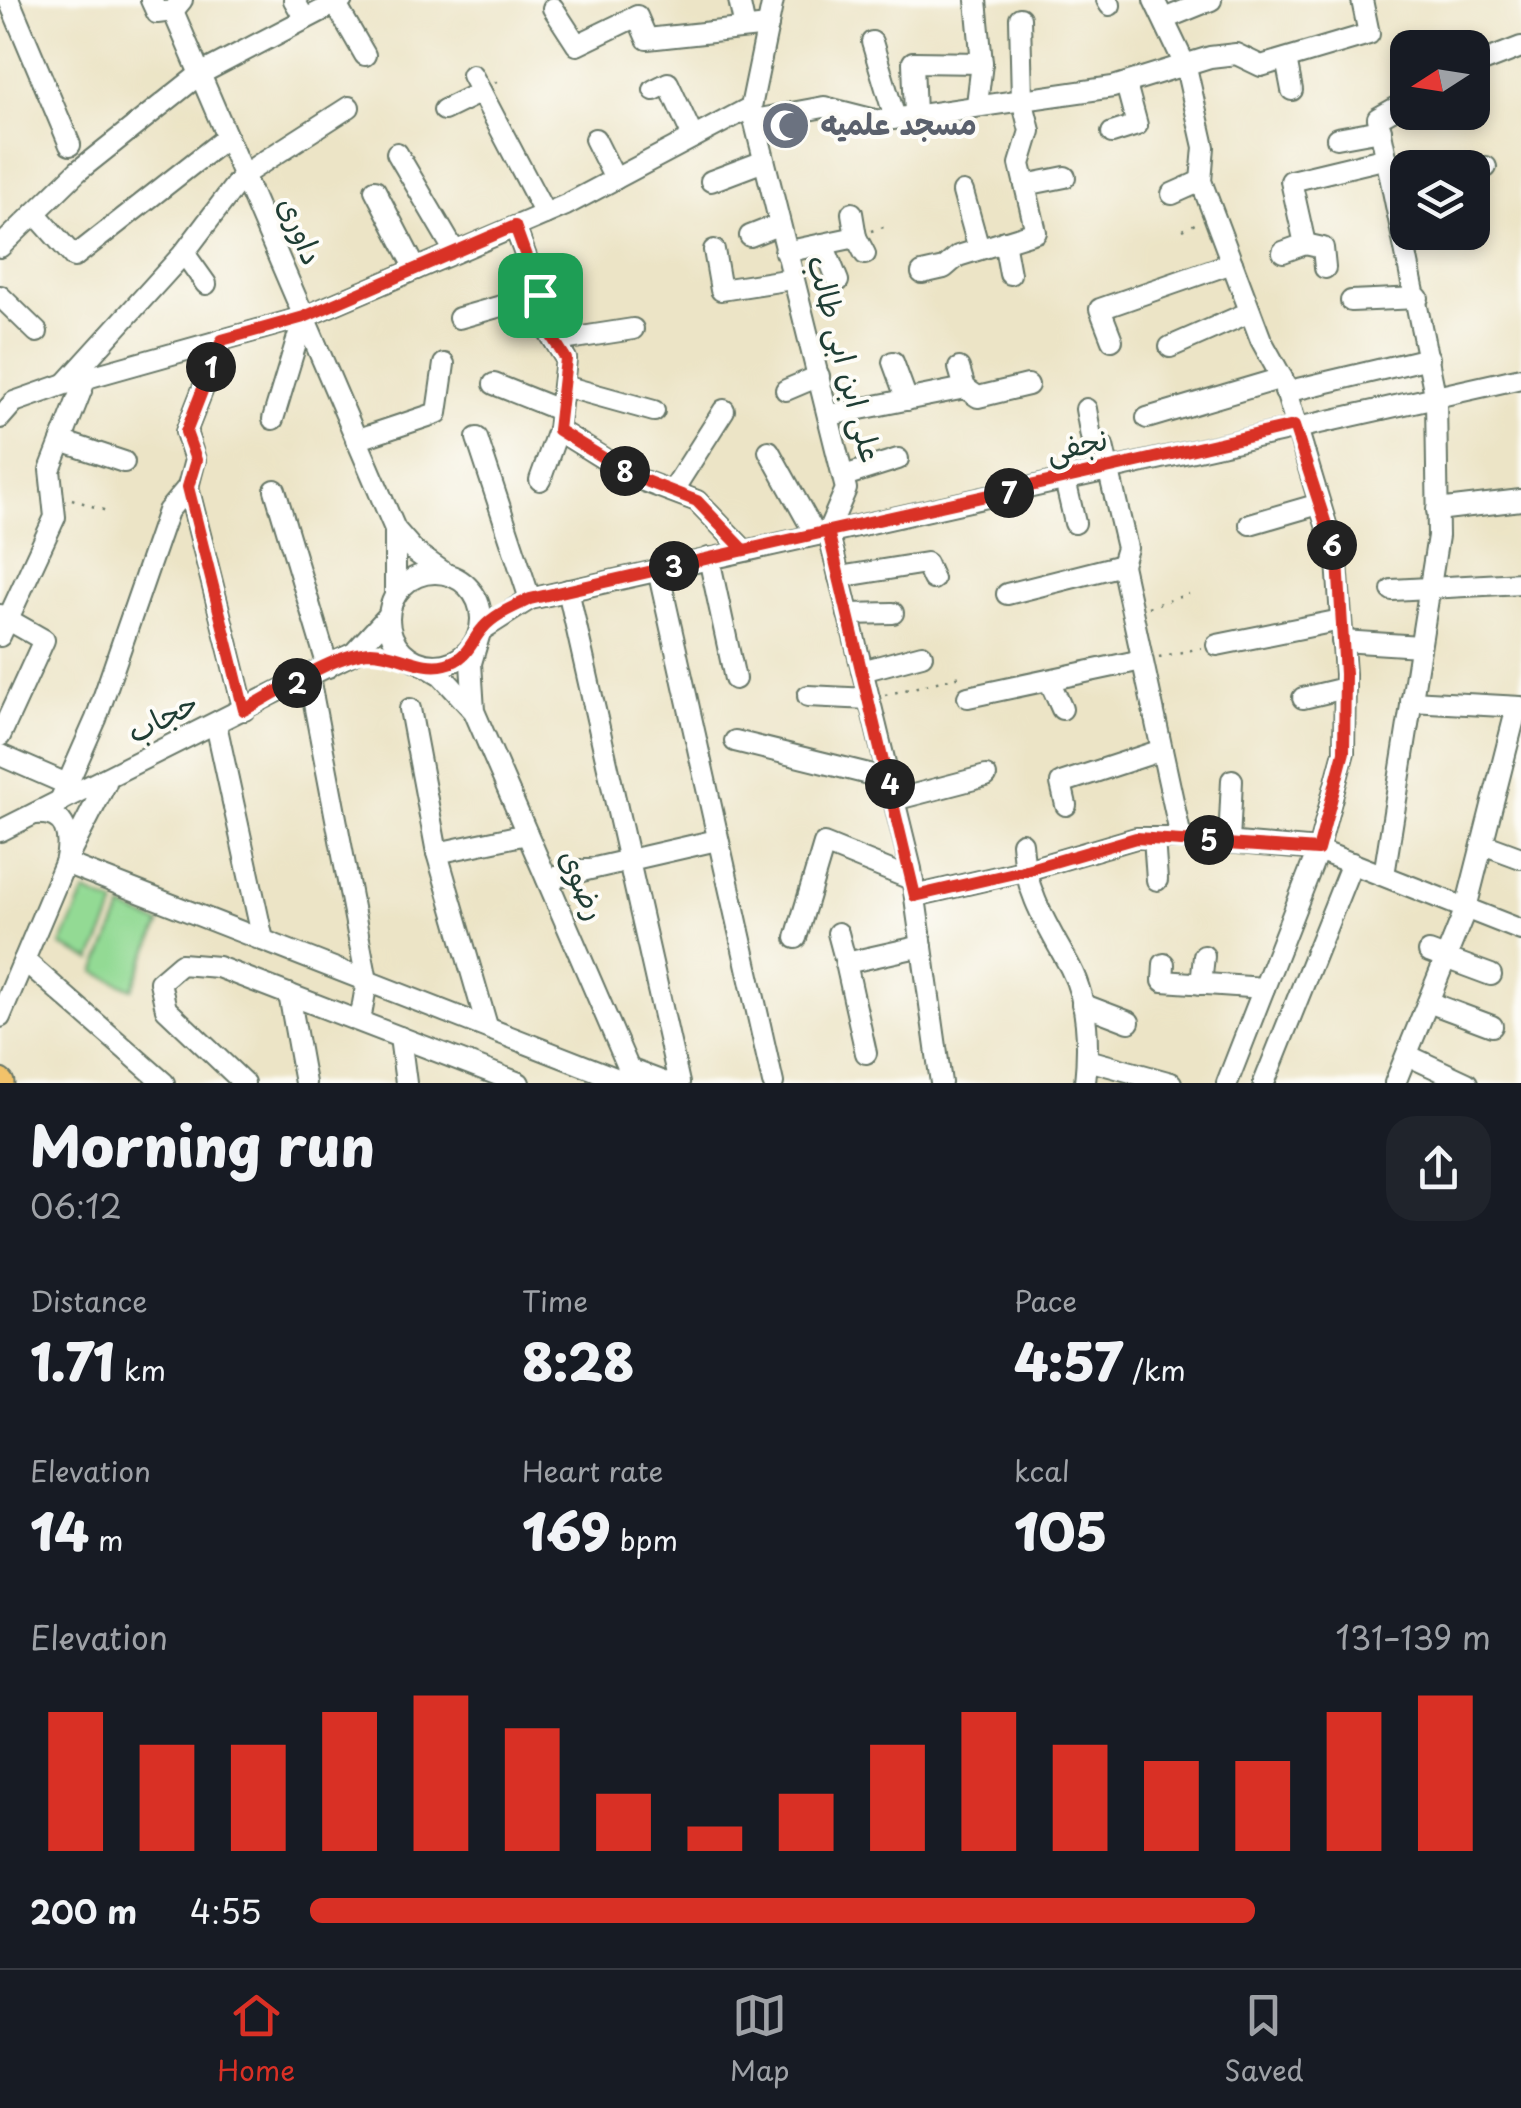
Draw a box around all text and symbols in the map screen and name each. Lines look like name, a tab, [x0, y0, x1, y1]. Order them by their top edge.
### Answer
north arrow	[1390, 30, 1490, 130]
map controls	[1390, 30, 1490, 250]
mosque icon: مسجد علمیه	[760, 99, 812, 151]
place label: مسجد علمیه	[821, 100, 977, 145]
button: layers	[1390, 150, 1490, 250]
street label: داوری	[268, 189, 337, 271]
street label: علی ابن ابی طالب	[797, 250, 896, 467]
pin	[498, 253, 583, 338]
icon: arrive	[513, 268, 568, 323]
pin: 1	[186, 342, 236, 392]
text: 1	[204, 345, 218, 388]
street label: نجفی	[1041, 415, 1112, 472]
pin: 8	[600, 446, 650, 496]
text: 8	[616, 449, 634, 492]
pin: 7	[984, 468, 1034, 518]
text: 7	[1001, 471, 1017, 514]
pin: 6	[1307, 520, 1357, 570]
text: 6	[1322, 523, 1342, 566]
pin: 3	[649, 541, 699, 591]
text: 3	[665, 544, 683, 587]
pin: 2	[272, 658, 322, 708]
text: 2	[287, 661, 307, 704]
street label: حجاب	[118, 679, 205, 753]
pin: 4	[865, 759, 915, 809]
text: 4	[880, 762, 900, 805]
pin: 5	[1184, 815, 1234, 865]
text: 5	[1200, 818, 1218, 861]
street label: رضوی	[549, 841, 619, 927]
text: Morning run	[30, 1103, 375, 1186]
button: share	[1386, 1116, 1491, 1221]
text: 06:12	[30, 1182, 122, 1230]
text: Distance	[30, 1279, 148, 1322]
text: Time	[522, 1279, 588, 1322]
text: Pace	[1014, 1279, 1077, 1322]
text: 1.71	[30, 1322, 115, 1398]
text: 8:28	[522, 1322, 635, 1398]
text: 4:57	[1014, 1322, 1123, 1398]
text: km	[115, 1348, 166, 1391]
text: /km	[1123, 1348, 1186, 1391]
text: Elevation	[30, 1449, 151, 1492]
text: Heart rate	[522, 1449, 663, 1492]
text: kcal	[1014, 1449, 1070, 1492]
text: 14	[30, 1492, 89, 1568]
text: 169	[522, 1492, 611, 1568]
text: 105	[1014, 1492, 1107, 1568]
text: m	[89, 1518, 124, 1561]
text: bpm	[611, 1518, 678, 1561]
text: Elevation	[30, 1613, 168, 1661]
text: 131–139 m	[1336, 1613, 1491, 1661]
text: 200 m	[30, 1887, 137, 1935]
text: 4:55	[190, 1887, 261, 1935]
tab: Home	[217, 1988, 295, 2091]
tab: Map	[730, 1988, 790, 2091]
tab: Saved	[1224, 1988, 1304, 2091]

